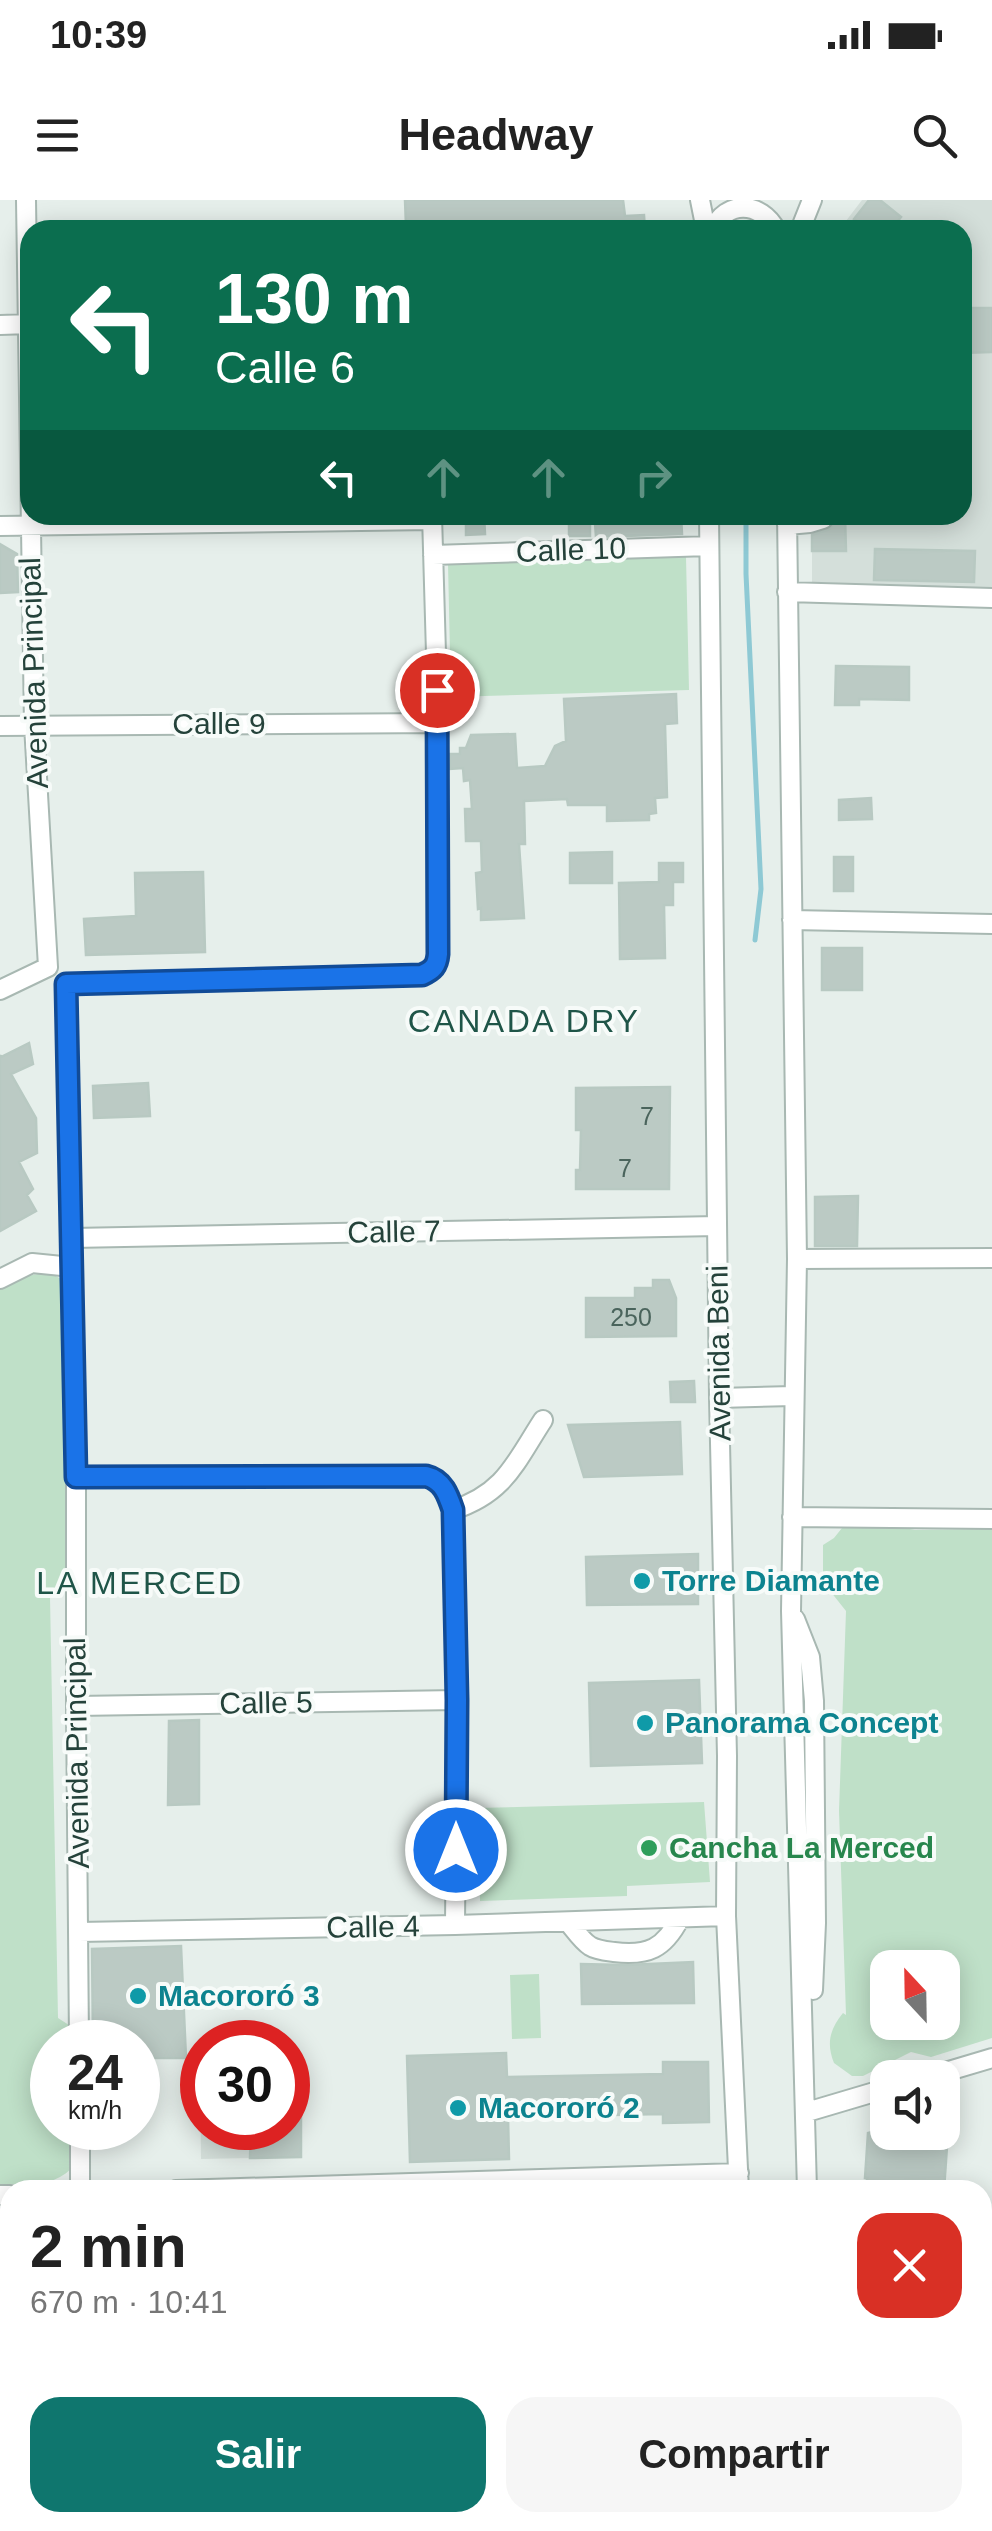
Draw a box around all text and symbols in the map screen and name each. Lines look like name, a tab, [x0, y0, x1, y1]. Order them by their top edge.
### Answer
text: 10:39	[50, 14, 147, 56]
icon: menu	[30, 108, 85, 163]
icon: search	[907, 108, 962, 163]
text: Headway	[398, 109, 594, 160]
icon: left	[50, 260, 180, 390]
text: 130 m	[215, 260, 413, 338]
text: Calle 6	[215, 342, 355, 393]
icon: left	[311, 450, 366, 505]
icon: ahead	[416, 450, 471, 505]
icon: ahead	[521, 450, 576, 505]
icon: right	[626, 450, 681, 505]
street label: Calle 10	[515, 531, 627, 568]
street label: Avenida Principal	[13, 557, 54, 789]
pin	[395, 648, 480, 733]
icon: arrive	[410, 663, 465, 718]
street label: Calle 9	[172, 707, 266, 740]
district label: CANADA DRY	[408, 1003, 640, 1039]
house number: 7	[640, 1102, 654, 1130]
house number: 7	[618, 1154, 632, 1182]
street label: Calle 7	[347, 1214, 441, 1249]
street label: Avenida Beni	[700, 1265, 737, 1441]
house number: 250	[610, 1303, 652, 1331]
place label: Torre Diamante	[662, 1564, 880, 1597]
district label: LA MERCED	[36, 1565, 244, 1601]
marker: Torre Diamante	[631, 1570, 653, 1592]
street label: Avenida Principal	[58, 1637, 95, 1869]
street label: Calle 5	[219, 1685, 313, 1720]
place label: Panorama Concept	[665, 1706, 938, 1739]
marker: Panorama Concept	[634, 1712, 656, 1734]
position arrow	[404, 1798, 508, 1902]
place label: Cancha La Merced	[669, 1831, 934, 1864]
marker: Cancha La Merced	[638, 1837, 660, 1859]
street label: Calle 4	[326, 1909, 420, 1944]
north arrow	[870, 1950, 960, 2040]
map controls	[870, 1950, 960, 2150]
place label: Macororó 3	[158, 1979, 320, 2012]
marker: Macororó 3	[127, 1985, 149, 2007]
speed limit sign: 30	[180, 2020, 310, 2150]
text: 24	[67, 2045, 123, 2101]
button: sound	[870, 2060, 960, 2150]
place label: Macororó 2	[478, 2091, 640, 2124]
text: km/h	[68, 2096, 122, 2124]
marker: Macororó 2	[447, 2097, 469, 2119]
text: 2 min	[30, 2213, 187, 2280]
button: close	[857, 2213, 962, 2318]
text: 670 m · 10:41	[30, 2284, 227, 2320]
button: Salir	[30, 2397, 486, 2512]
button: Compartir	[506, 2397, 962, 2512]

